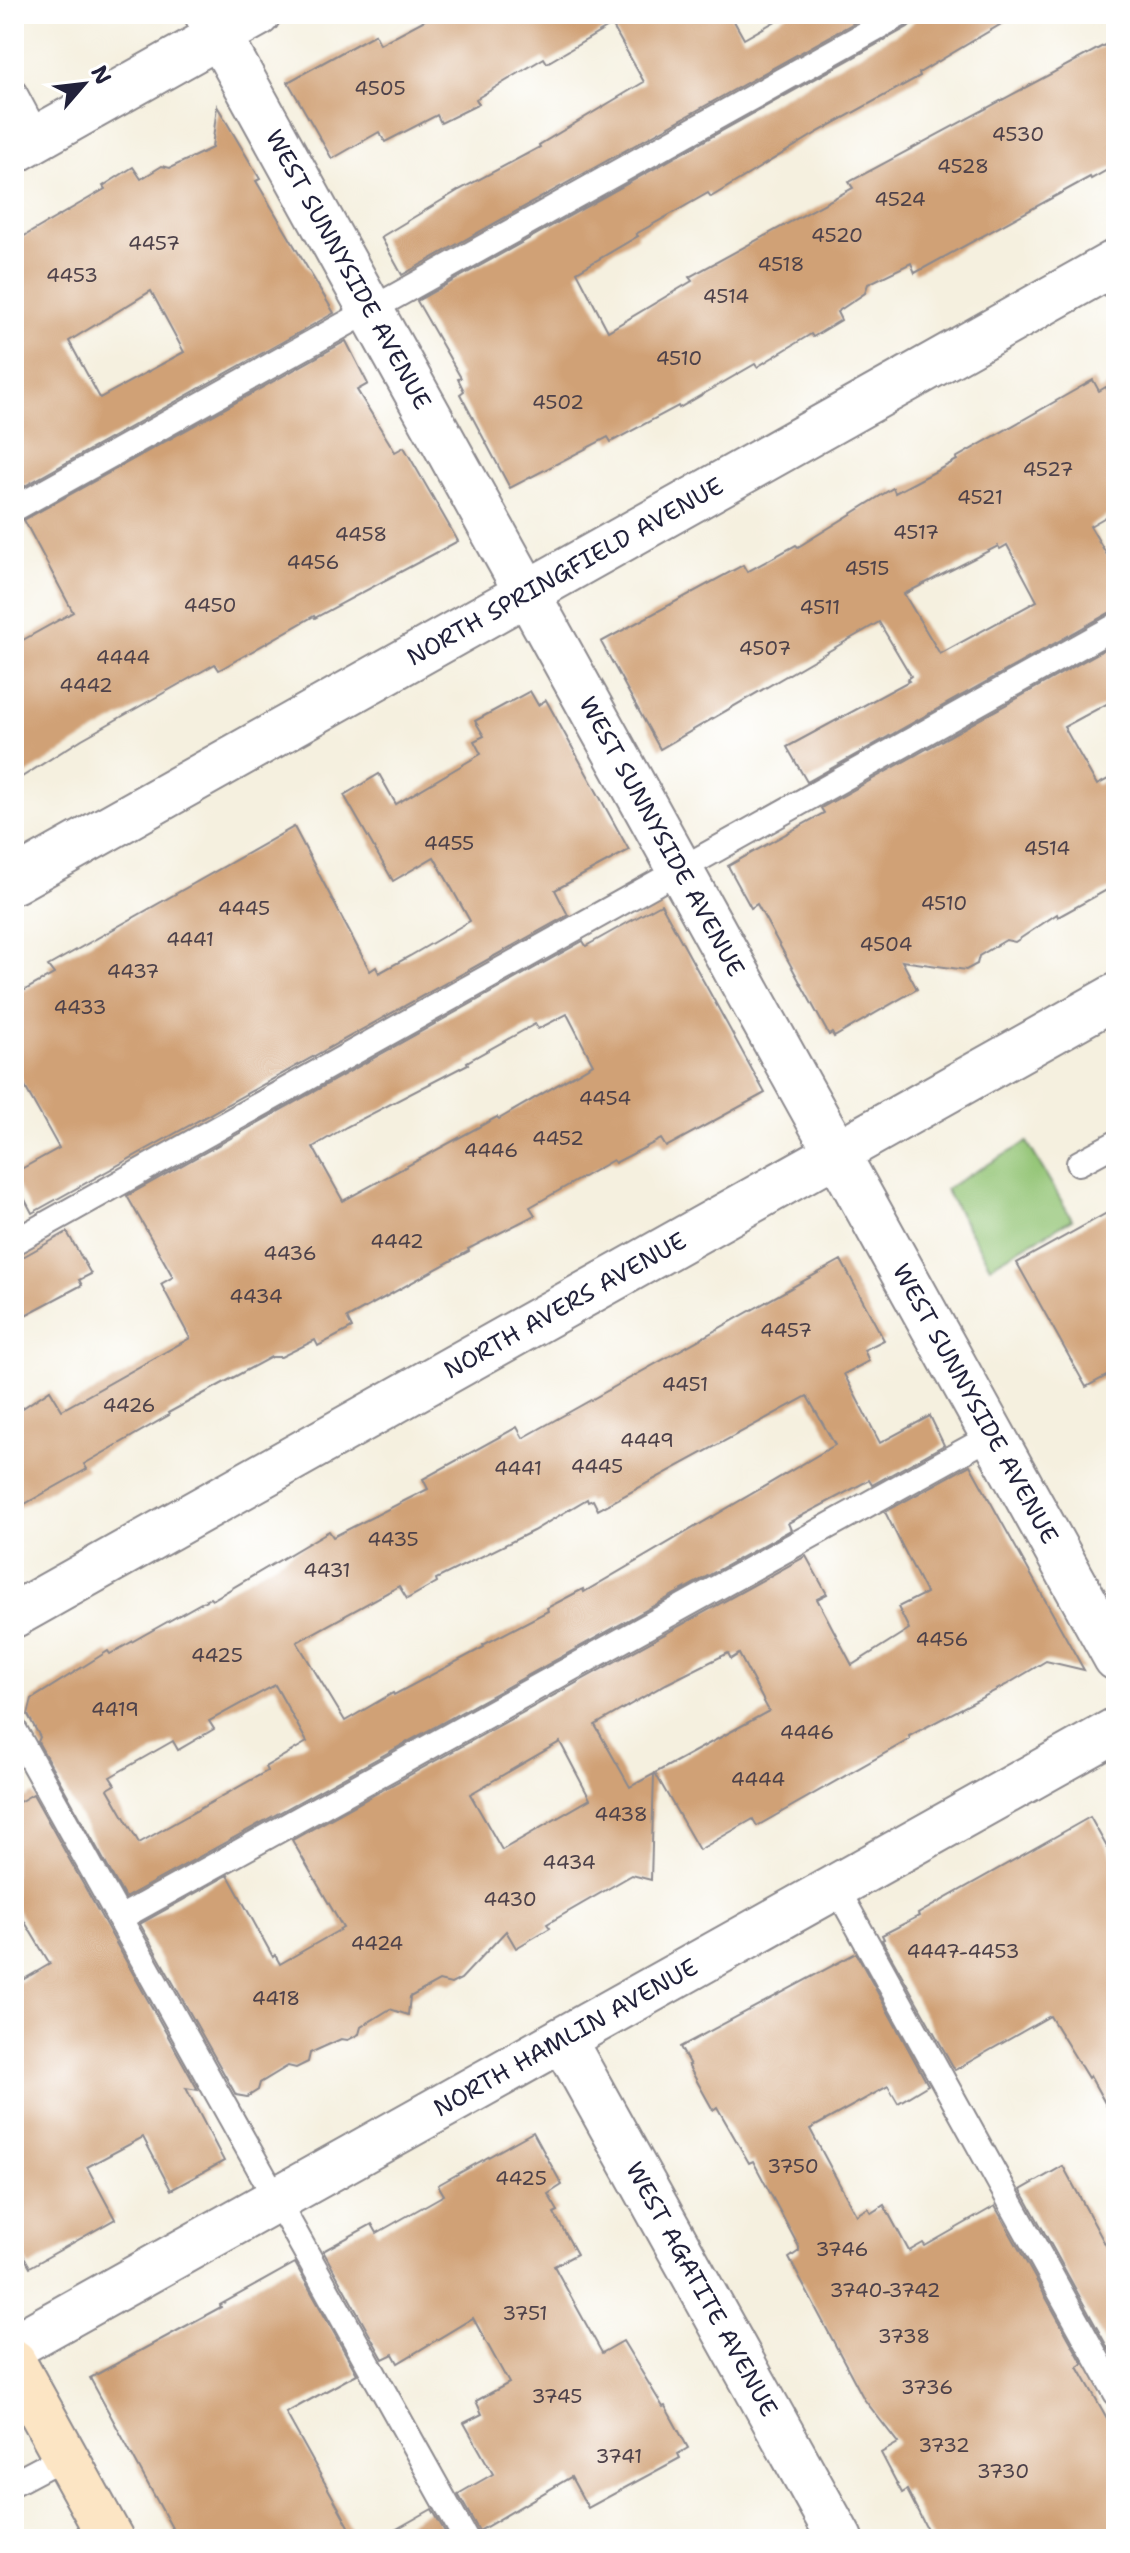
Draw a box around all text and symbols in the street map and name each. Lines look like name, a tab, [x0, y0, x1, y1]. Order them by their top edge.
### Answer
north arrow	[44, 44, 124, 124]
text: N	[84, 60, 118, 89]
house number: 4505	[354, 75, 406, 101]
house number: 4530	[992, 121, 1044, 147]
street label: WEST SUNNYSIDE AVENUE	[258, 124, 439, 415]
house number: 4528	[937, 153, 989, 179]
house number: 4524	[874, 186, 926, 212]
house number: 4520	[811, 222, 863, 248]
house number: 4457	[128, 230, 180, 256]
house number: 4518	[758, 251, 804, 277]
house number: 4453	[46, 262, 98, 288]
house number: 4514	[703, 283, 749, 309]
house number: 4510	[656, 345, 702, 371]
house number: 4502	[532, 389, 584, 415]
house number: 4527	[1022, 456, 1074, 482]
street label: NORTH SPRINGFIELD AVENUE	[401, 470, 729, 673]
house number: 4521	[957, 484, 1003, 510]
house number: 4517	[893, 519, 939, 545]
house number: 4458	[335, 521, 387, 547]
house number: 4456	[287, 549, 339, 575]
house number: 4515	[844, 555, 890, 581]
house number: 4450	[184, 592, 236, 618]
house number: 4511	[800, 594, 840, 620]
house number: 4507	[739, 635, 791, 661]
house number: 4444	[96, 644, 150, 670]
house number: 4442	[59, 672, 113, 698]
street label: WEST SUNNYSIDE AVENUE	[572, 691, 752, 982]
house number: 4455	[424, 830, 474, 856]
house number: 4514	[1024, 835, 1070, 861]
house number: 4510	[921, 890, 967, 916]
house number: 4445	[218, 895, 270, 921]
house number: 4441	[166, 926, 214, 952]
house number: 4504	[860, 931, 912, 957]
house number: 4437	[107, 958, 159, 984]
house number: 4433	[54, 994, 106, 1020]
house number: 4454	[579, 1085, 631, 1111]
house number: 4452	[532, 1125, 584, 1151]
house number: 4446	[464, 1137, 518, 1163]
street label: NORTH AVERS AVENUE	[438, 1225, 692, 1386]
house number: 4442	[370, 1228, 424, 1254]
house number: 4436	[263, 1240, 317, 1266]
street label: WEST SUNNYSIDE AVENUE	[885, 1258, 1066, 1549]
house number: 4434	[229, 1283, 283, 1309]
house number: 4457	[760, 1317, 812, 1343]
house number: 4451	[662, 1371, 708, 1397]
house number: 4426	[102, 1392, 156, 1418]
house number: 4449	[620, 1427, 674, 1453]
house number: 4445	[571, 1453, 623, 1479]
house number: 4441	[494, 1455, 542, 1481]
house number: 4435	[367, 1526, 419, 1552]
house number: 4431	[303, 1557, 351, 1583]
house number: 4456	[916, 1626, 968, 1652]
house number: 4425	[191, 1642, 243, 1668]
house number: 4419	[91, 1696, 139, 1722]
house number: 4446	[780, 1719, 834, 1745]
house number: 4444	[731, 1766, 785, 1792]
house number: 4438	[594, 1801, 648, 1827]
house number: 4434	[542, 1849, 596, 1875]
house number: 4430	[483, 1886, 537, 1912]
house number: 4424	[351, 1930, 403, 1956]
house number: 4447-4453	[906, 1938, 1020, 1964]
street label: NORTH HAMLIN AVENUE	[428, 1951, 703, 2124]
house number: 4418	[252, 1985, 300, 2011]
house number: 3750	[767, 2153, 819, 2179]
street label: WEST AGATITE AVENUE	[618, 2156, 785, 2422]
house number: 4425	[495, 2165, 547, 2191]
house number: 3746	[815, 2236, 869, 2262]
house number: 3740-3742	[829, 2277, 941, 2303]
house number: 3751	[502, 2300, 548, 2326]
house number: 3738	[878, 2323, 930, 2349]
house number: 3736	[901, 2374, 953, 2400]
house number: 3745	[531, 2383, 583, 2409]
house number: 3732	[918, 2432, 970, 2458]
house number: 3741	[596, 2443, 642, 2469]
house number: 3730	[977, 2458, 1029, 2484]

